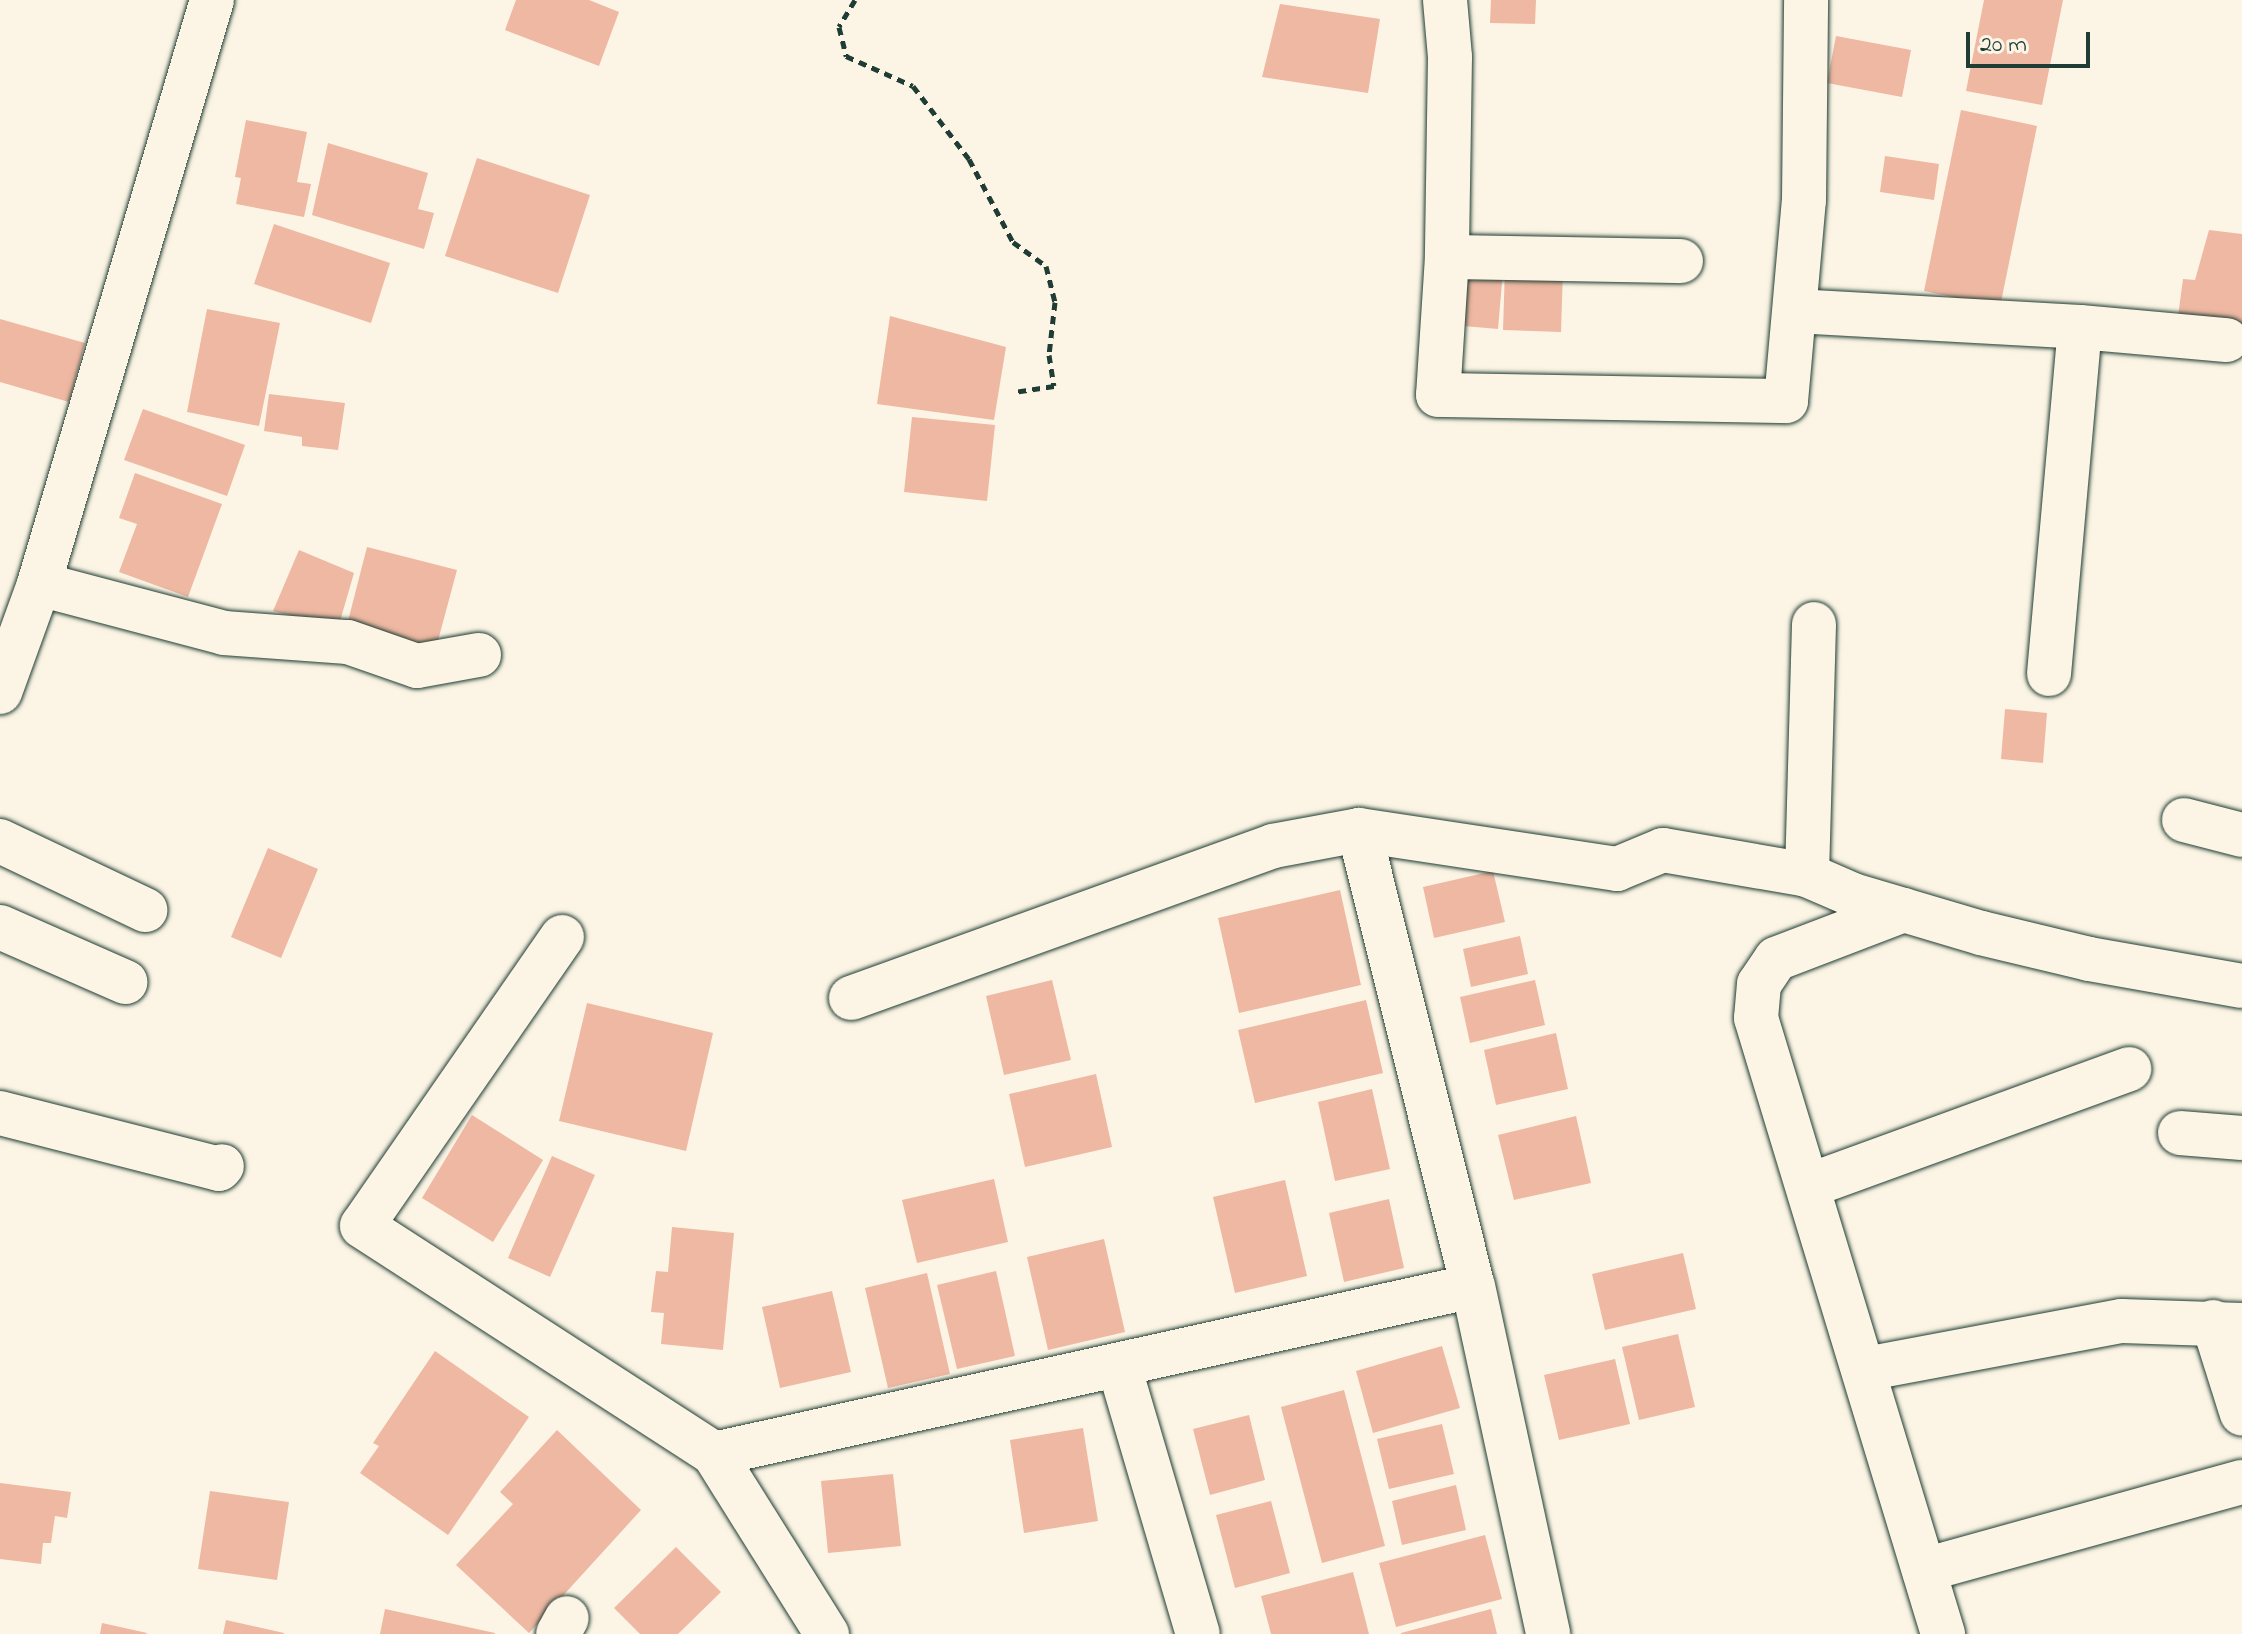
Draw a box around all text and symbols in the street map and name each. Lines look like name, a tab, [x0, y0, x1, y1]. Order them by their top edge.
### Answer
scale bar	[1970, 16, 2094, 66]
text: 20 m	[1980, 28, 2027, 63]

